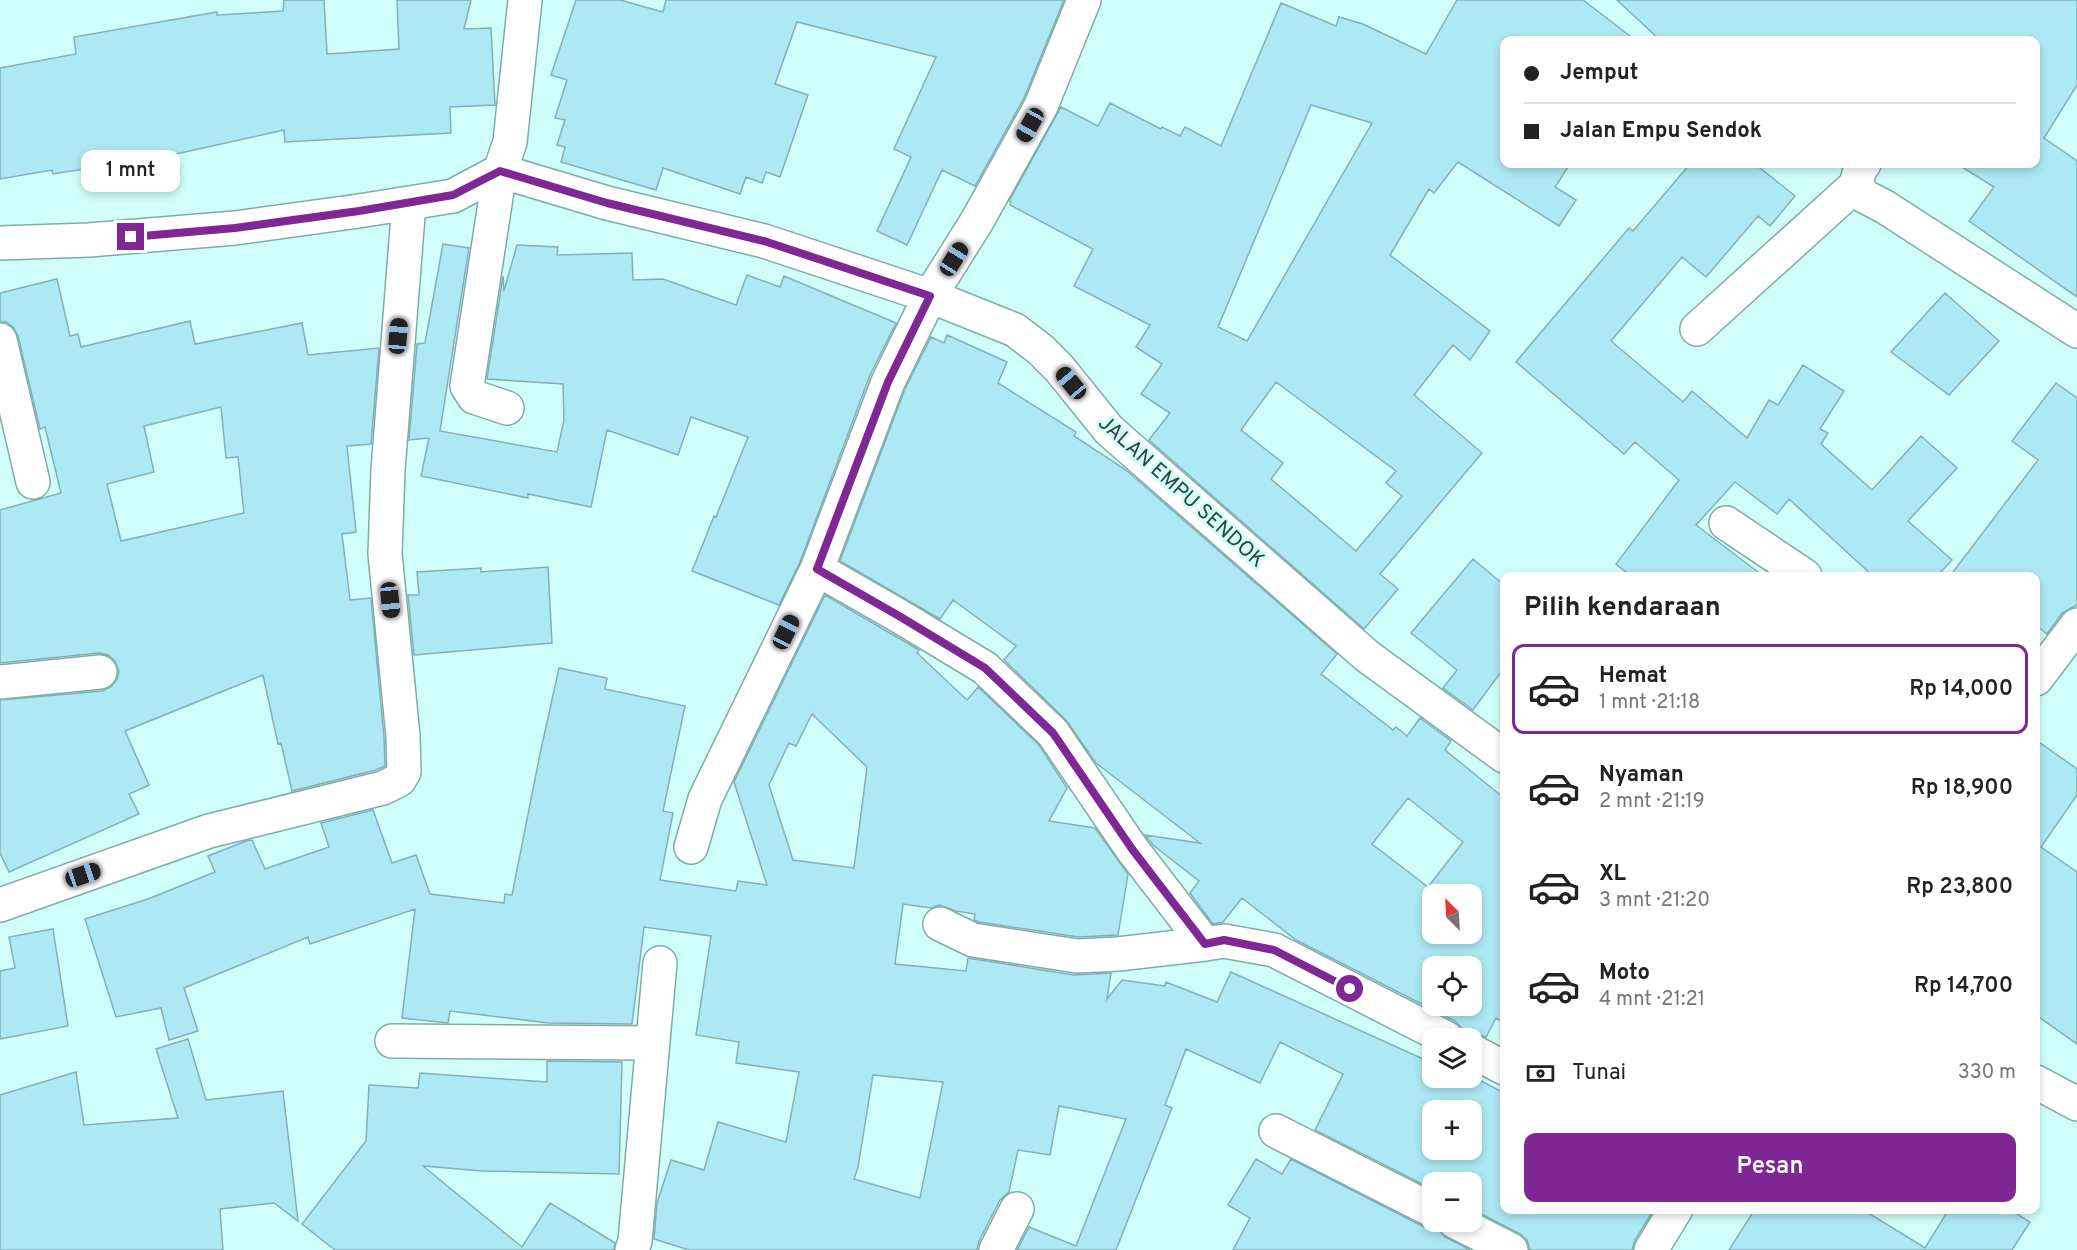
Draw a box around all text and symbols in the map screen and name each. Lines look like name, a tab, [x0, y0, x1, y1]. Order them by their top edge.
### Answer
text: Jemput	[1560, 60, 1638, 87]
car	[1013, 105, 1047, 145]
text: Jalan Empu Sendok	[1560, 118, 1762, 145]
callout: 1 mnt	[82, 150, 180, 192]
text: 1 mnt	[106, 158, 155, 184]
route end	[117, 223, 144, 250]
car	[937, 239, 971, 279]
car	[387, 317, 409, 355]
car	[1053, 363, 1089, 403]
street label: JALAN EMPU SENDOK	[1092, 410, 1270, 574]
car	[379, 581, 401, 619]
text: Pilih kendaraan	[1524, 591, 1721, 625]
car	[770, 612, 802, 652]
icon: car	[1527, 662, 1581, 716]
text: Hemat	[1599, 663, 1667, 690]
text: Rp 14,000	[1909, 676, 2013, 703]
text: 1 mnt · 21:18	[1599, 690, 1700, 716]
icon: car	[1527, 761, 1581, 815]
text: Nyaman	[1599, 762, 1684, 789]
text: Rp 18,900	[1911, 775, 2013, 802]
text: 2 mnt · 21:19	[1599, 789, 1705, 815]
icon: car	[1527, 860, 1581, 914]
car	[63, 861, 103, 889]
text: XL	[1599, 861, 1626, 888]
text: Rp 23,800	[1906, 874, 2013, 901]
north arrow	[1422, 884, 1482, 944]
map controls	[1422, 884, 1482, 1232]
text: 3 mnt · 21:20	[1599, 888, 1710, 914]
button: locate	[1422, 956, 1482, 1016]
icon: car	[1527, 959, 1581, 1013]
text: Moto	[1599, 960, 1650, 987]
text: Rp 14,700	[1914, 973, 2013, 1000]
route start	[1336, 975, 1363, 1002]
text: 4 mnt · 21:21	[1599, 987, 1705, 1013]
button: layers	[1422, 1028, 1482, 1088]
icon: cash	[1524, 1057, 1557, 1090]
text: Tunai	[1572, 1060, 1626, 1087]
text: 330 m	[1958, 1060, 2016, 1086]
button: +	[1422, 1100, 1482, 1160]
button: Pesan	[1524, 1133, 2016, 1202]
button: −	[1422, 1172, 1482, 1232]

